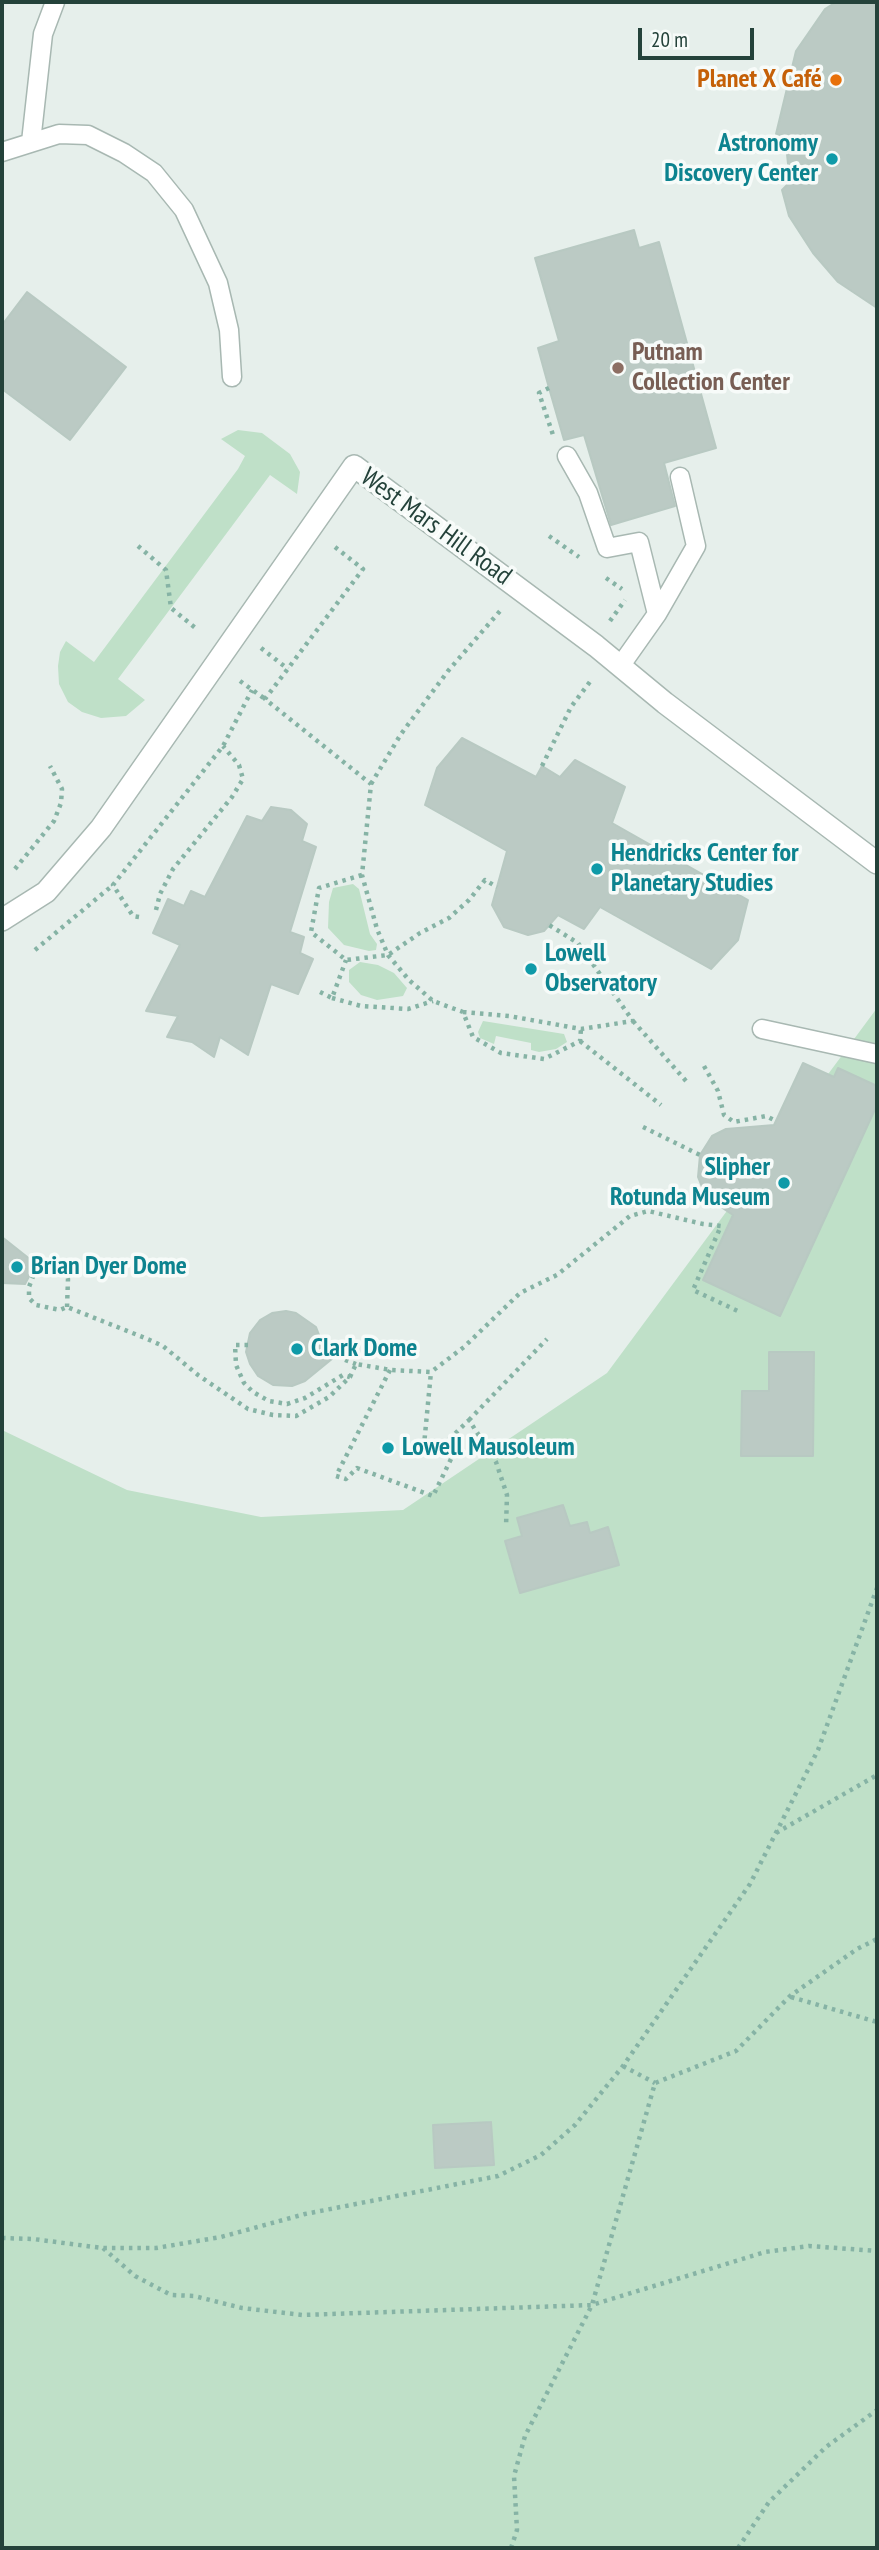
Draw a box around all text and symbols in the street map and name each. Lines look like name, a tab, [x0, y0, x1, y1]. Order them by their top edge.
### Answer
scale bar	[641, 14, 756, 58]
text: 20 m	[651, 26, 688, 53]
place label: Planet X Café	[697, 64, 822, 96]
marker: Planet X Café	[828, 72, 844, 88]
place label: Astronomy Discovery Center	[664, 128, 818, 190]
marker: Astronomy Discovery Center	[824, 151, 840, 167]
place label: Putnam Collection Center	[632, 337, 790, 398]
marker: Putnam Collection Center	[610, 360, 626, 376]
street label: West Mars Hill Road	[355, 462, 517, 592]
place label: Hendricks Center for Planetary Studies	[611, 838, 799, 900]
marker: Hendricks Center for Planetary Studies	[589, 861, 605, 877]
place label: Lowell Observatory	[545, 938, 657, 1000]
marker: Lowell Observatory	[523, 961, 539, 977]
place label: Slipher Rotunda Museum	[610, 1152, 770, 1214]
marker: Slipher Rotunda Museum	[776, 1175, 792, 1191]
place label: Brian Dyer Dome	[31, 1251, 187, 1283]
marker: Brian Dyer Dome	[9, 1259, 25, 1275]
place label: Clark Dome	[311, 1333, 417, 1365]
marker: Clark Dome	[289, 1341, 305, 1357]
place label: Lowell Mausoleum	[402, 1432, 575, 1464]
marker: Lowell Mausoleum	[380, 1440, 396, 1456]

